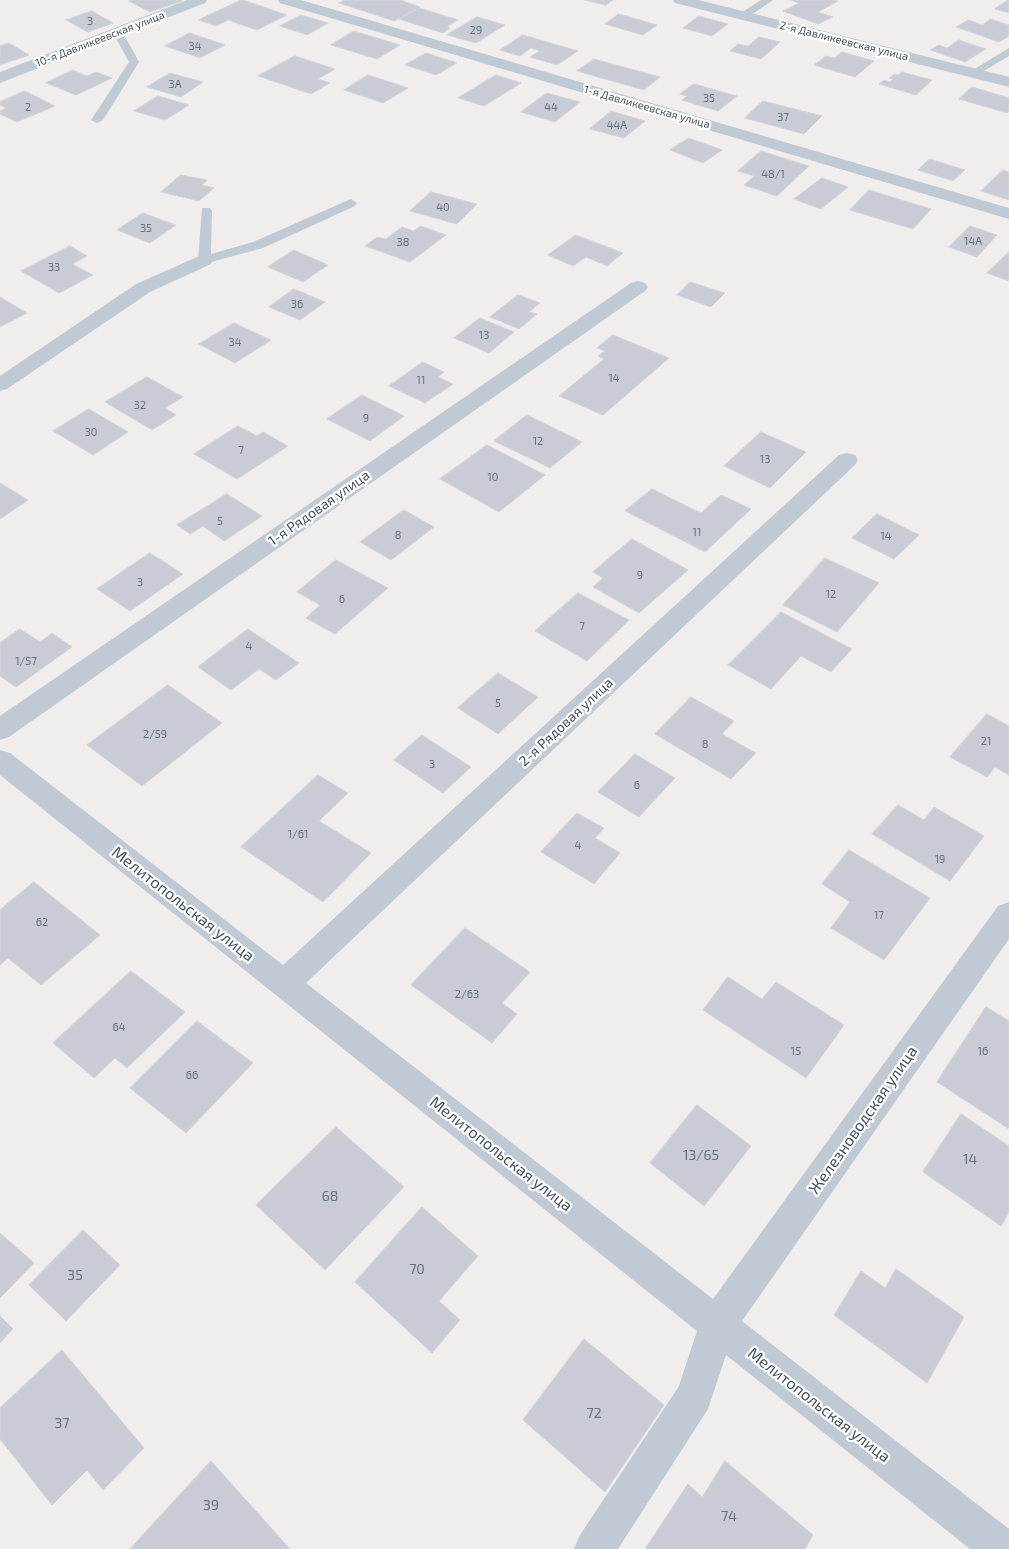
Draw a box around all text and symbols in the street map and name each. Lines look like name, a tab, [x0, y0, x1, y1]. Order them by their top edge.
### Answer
street label: 10-я Давликеевская улица	[34, 8, 166, 70]
house number: 3	[87, 14, 93, 28]
street label: 2-я Давликеевская улица	[778, 19, 910, 63]
house number: 29	[470, 23, 482, 37]
house number: 34	[189, 39, 201, 53]
house number: 3А	[169, 77, 181, 91]
street label: 1-я Давликеевская улица	[582, 83, 712, 131]
house number: 35	[703, 91, 715, 105]
house number: 2	[25, 100, 31, 114]
house number: 44	[544, 100, 558, 114]
house number: 37	[777, 110, 789, 124]
house number: 44А	[607, 118, 627, 132]
house number: 48/1	[761, 167, 785, 181]
house number: 40	[436, 200, 450, 214]
house number: 35	[140, 221, 152, 235]
house number: 14А	[964, 234, 982, 248]
house number: 38	[397, 235, 409, 249]
house number: 33	[48, 260, 60, 274]
house number: 36	[291, 297, 303, 311]
house number: 13	[479, 328, 489, 342]
house number: 34	[229, 335, 241, 349]
house number: 14	[608, 371, 620, 385]
house number: 11	[417, 373, 425, 387]
house number: 32	[134, 398, 146, 412]
house number: 9	[363, 411, 369, 425]
house number: 30	[85, 425, 97, 439]
house number: 12	[533, 434, 543, 448]
house number: 7	[238, 443, 244, 457]
house number: 13	[760, 452, 770, 466]
street label: 1-я Рядовая улица	[265, 467, 373, 549]
house number: 10	[487, 470, 499, 484]
house number: 5	[217, 514, 223, 528]
house number: 11	[693, 525, 701, 539]
house number: 8	[395, 528, 401, 542]
house number: 14	[880, 529, 892, 543]
house number: 9	[637, 568, 643, 582]
house number: 3	[137, 575, 143, 589]
house number: 12	[826, 587, 836, 601]
house number: 6	[339, 592, 345, 606]
house number: 7	[579, 619, 585, 633]
house number: 4	[246, 639, 252, 653]
house number: 1/57	[15, 654, 37, 668]
street label: 2-я Рядовая улица	[516, 674, 616, 770]
house number: 5	[495, 696, 501, 710]
house number: 2/59	[143, 727, 167, 741]
house number: 21	[981, 734, 991, 748]
house number: 8	[702, 737, 708, 751]
house number: 3	[429, 757, 435, 771]
house number: 6	[634, 778, 640, 792]
house number: 1/61	[288, 827, 308, 841]
house number: 4	[575, 838, 581, 852]
street label: Мелитопольская улица	[108, 842, 258, 966]
house number: 19	[935, 852, 945, 866]
house number: 17	[874, 908, 884, 922]
house number: 62	[36, 915, 48, 929]
house number: 2/63	[455, 987, 479, 1001]
house number: 64	[112, 1020, 126, 1034]
street label: Железноводская улица	[805, 1042, 921, 1198]
house number: 15	[791, 1044, 801, 1058]
house number: 16	[978, 1044, 988, 1058]
house number: 66	[186, 1068, 198, 1082]
street label: Мелитопольская улица	[426, 1092, 576, 1216]
house number: 13/65	[683, 1147, 719, 1163]
house number: 14	[963, 1151, 977, 1167]
house number: 68	[322, 1188, 338, 1204]
house number: 70	[409, 1261, 425, 1277]
house number: 35	[67, 1267, 83, 1283]
street label: Мелитопольская улица	[744, 1343, 894, 1467]
house number: 72	[586, 1405, 602, 1421]
house number: 37	[55, 1415, 69, 1431]
house number: 39	[203, 1497, 219, 1513]
house number: 74	[721, 1508, 737, 1524]

